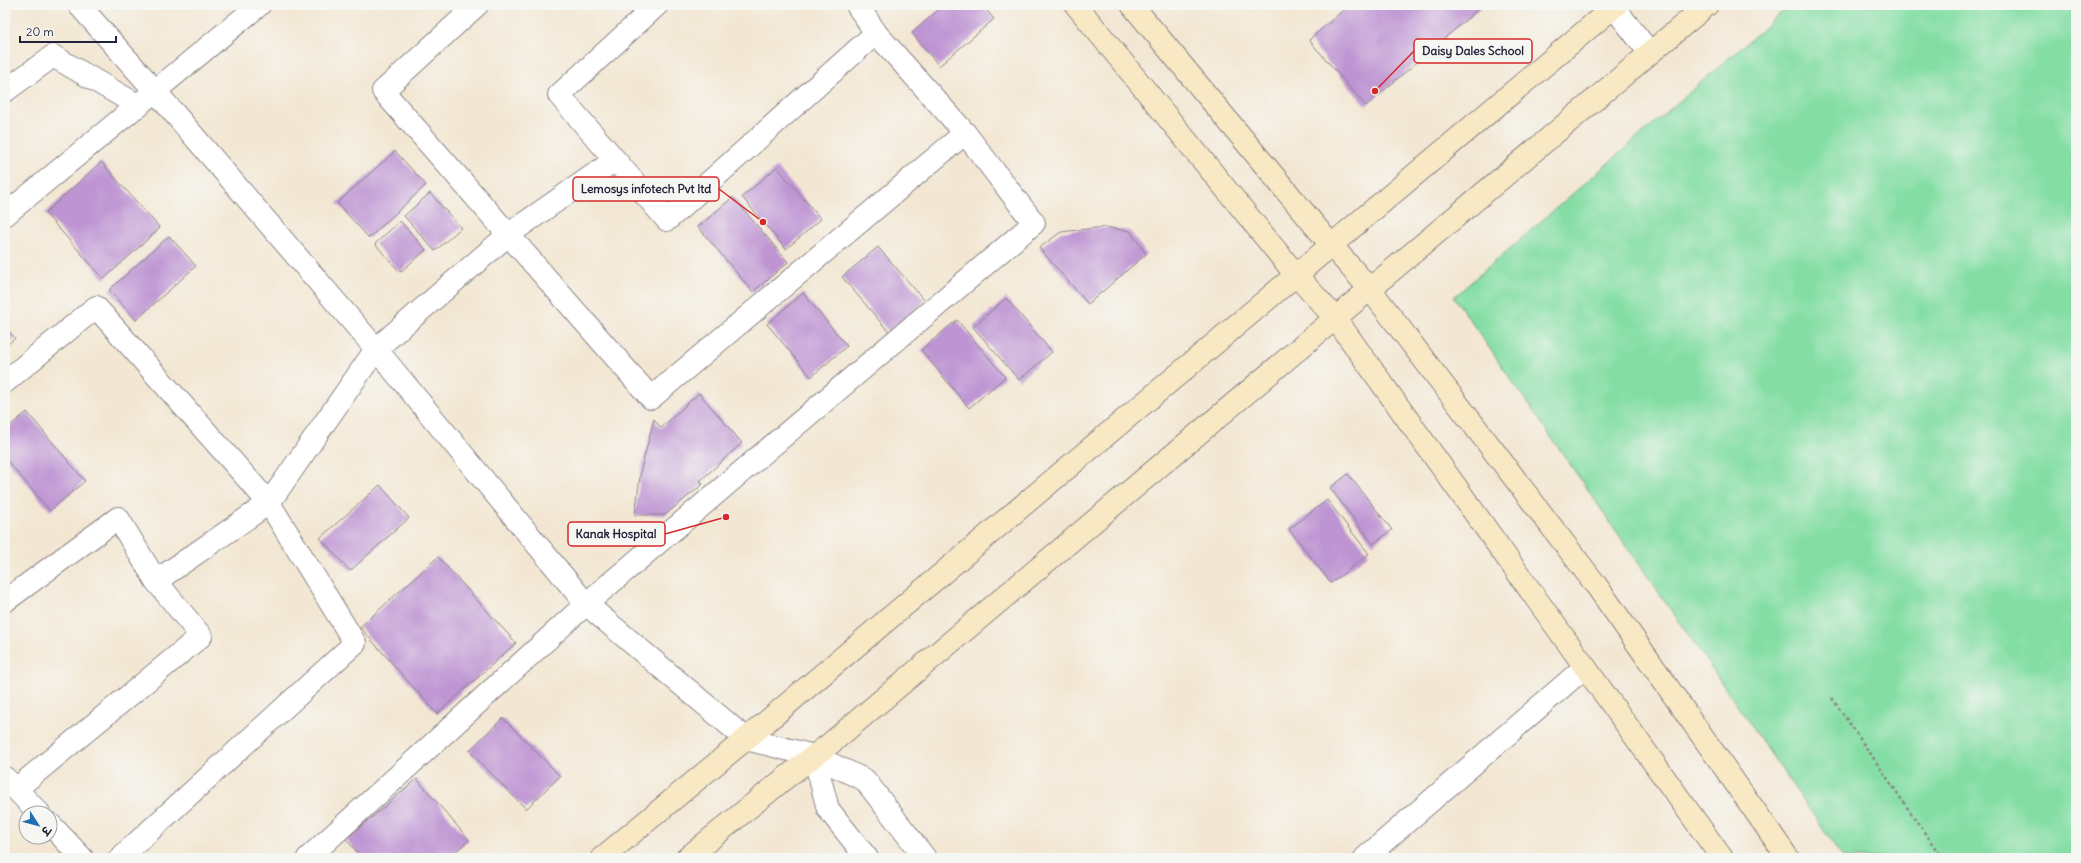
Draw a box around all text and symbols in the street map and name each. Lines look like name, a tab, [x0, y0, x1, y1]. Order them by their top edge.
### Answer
scale bar	[20, 18, 116, 44]
text: 20 m	[26, 24, 54, 39]
callout: Daisy Dales School	[1414, 39, 1532, 63]
text: Daisy Dales School	[1422, 43, 1524, 59]
callout: Lemosys infotech Pvt ltd	[573, 177, 719, 201]
text: Lemosys infotech Pvt ltd	[581, 181, 711, 197]
callout: Kanak Hospital	[568, 522, 665, 546]
text: Kanak Hospital	[576, 526, 657, 542]
north arrow	[18, 805, 58, 845]
text: उ	[37, 823, 54, 839]

